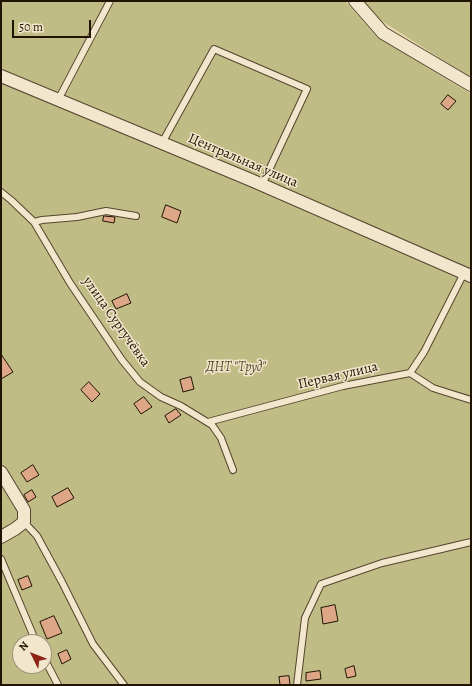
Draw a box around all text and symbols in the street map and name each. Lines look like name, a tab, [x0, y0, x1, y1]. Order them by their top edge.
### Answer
scale bar	[14, 12, 93, 38]
text: 50 m	[19, 19, 43, 35]
street label: Центральная улица	[186, 130, 300, 192]
street label: улица Сургучёвка	[79, 274, 153, 370]
street label: Первая улица	[296, 359, 380, 393]
park label: ДНТ "Труд"	[206, 360, 266, 376]
north arrow	[12, 634, 52, 674]
text: N	[15, 638, 32, 654]

